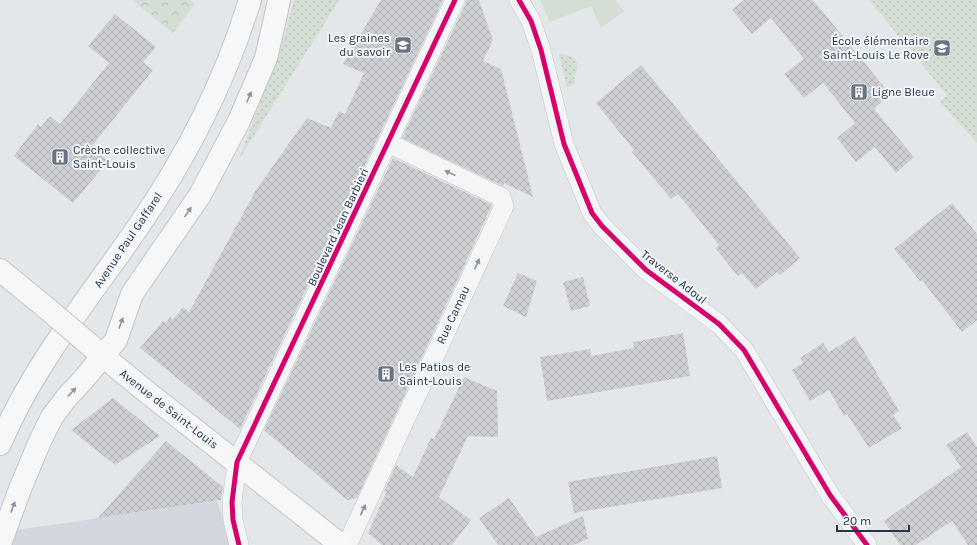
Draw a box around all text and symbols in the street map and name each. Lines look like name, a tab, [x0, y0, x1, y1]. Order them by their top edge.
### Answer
place label: Les graines du savoir	[328, 31, 391, 59]
place label: École élémentaire Saint-Louis Le Rove	[823, 33, 929, 62]
school or university icon: Les graines du savoir	[393, 35, 413, 55]
school or university icon: École élémentaire Saint-Louis Le Rove	[932, 38, 952, 58]
building icon: Ligne Bleue	[849, 82, 869, 102]
place label: Ligne Bleue	[872, 85, 935, 99]
one-way arrow	[246, 92, 252, 103]
place label: Crèche collective Saint-Louis	[73, 143, 165, 171]
building icon: Crèche collective Saint-Louis	[50, 147, 70, 167]
street label: Boulevard Jean Barbieri	[304, 166, 372, 288]
one-way arrow	[445, 170, 456, 176]
street label: Avenue Paul Gaffarel	[91, 190, 165, 290]
one-way arrow	[185, 206, 192, 218]
street label: Traverse Adoul	[639, 247, 709, 307]
one-way arrow	[474, 259, 480, 270]
street label: Rue Camau	[433, 284, 473, 346]
one-way arrow	[119, 316, 125, 328]
place label: Les Patios de Saint-Louis	[399, 360, 470, 388]
building icon: Les Patios de Saint-Louis	[376, 364, 396, 384]
street label: Avenue de Saint-Louis	[117, 366, 221, 452]
one-way arrow	[67, 387, 77, 397]
one-way arrow	[10, 501, 16, 513]
one-way arrow	[360, 504, 366, 515]
scale bar	[837, 507, 909, 533]
text: 20 m	[843, 514, 871, 528]

